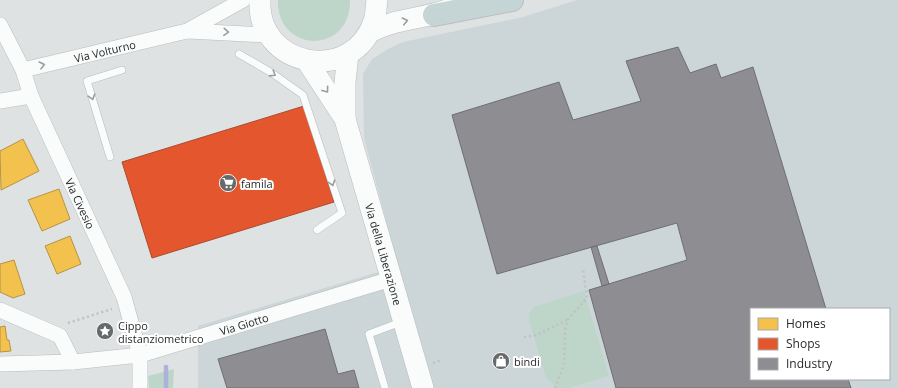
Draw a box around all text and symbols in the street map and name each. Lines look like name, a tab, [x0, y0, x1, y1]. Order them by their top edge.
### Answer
one-way arrow	[402, 17, 409, 26]
one-way arrow	[223, 28, 229, 37]
street label: Via Volturno	[72, 36, 137, 65]
one-way arrow	[38, 61, 45, 70]
one-way arrow	[268, 69, 275, 76]
one-way arrow	[322, 85, 329, 92]
one-way arrow	[87, 93, 96, 100]
supermarket icon: famila	[218, 173, 238, 193]
street label: Via Civesio	[62, 175, 99, 231]
place label: famila	[241, 176, 273, 191]
one-way arrow	[327, 179, 336, 186]
street label: Via della Liberazione	[362, 201, 406, 307]
legend	[750, 308, 890, 380]
street label: Via Giotto	[218, 309, 271, 338]
text: Homes	[786, 315, 826, 332]
place label: Cippo distanziometrico	[118, 318, 204, 346]
place icon: Cippo distanziometrico	[95, 321, 115, 341]
text: Shops	[786, 335, 821, 352]
shop icon: bindi	[491, 351, 511, 371]
place label: bindi	[514, 354, 540, 369]
text: Industry	[786, 355, 833, 372]

